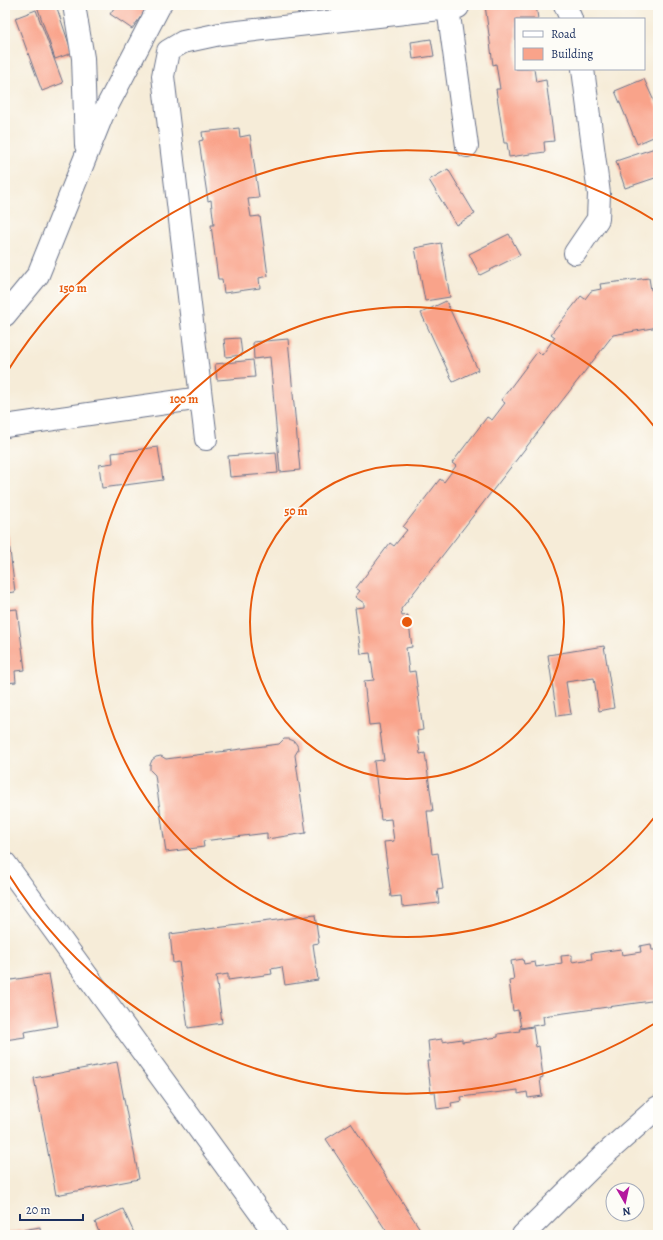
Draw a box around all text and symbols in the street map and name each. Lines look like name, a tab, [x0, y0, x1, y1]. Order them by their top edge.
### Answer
legend	[515, 18, 645, 70]
text: Road	[551, 26, 577, 42]
text: Building	[551, 46, 593, 62]
text: 150 m	[59, 280, 87, 296]
text: 100 m	[170, 391, 198, 407]
text: 50 m	[284, 503, 308, 519]
centre of rings	[400, 615, 414, 629]
north arrow	[605, 1182, 645, 1222]
scale bar	[20, 1196, 83, 1222]
text: 20 m	[26, 1202, 50, 1218]
text: N	[621, 1203, 632, 1219]

